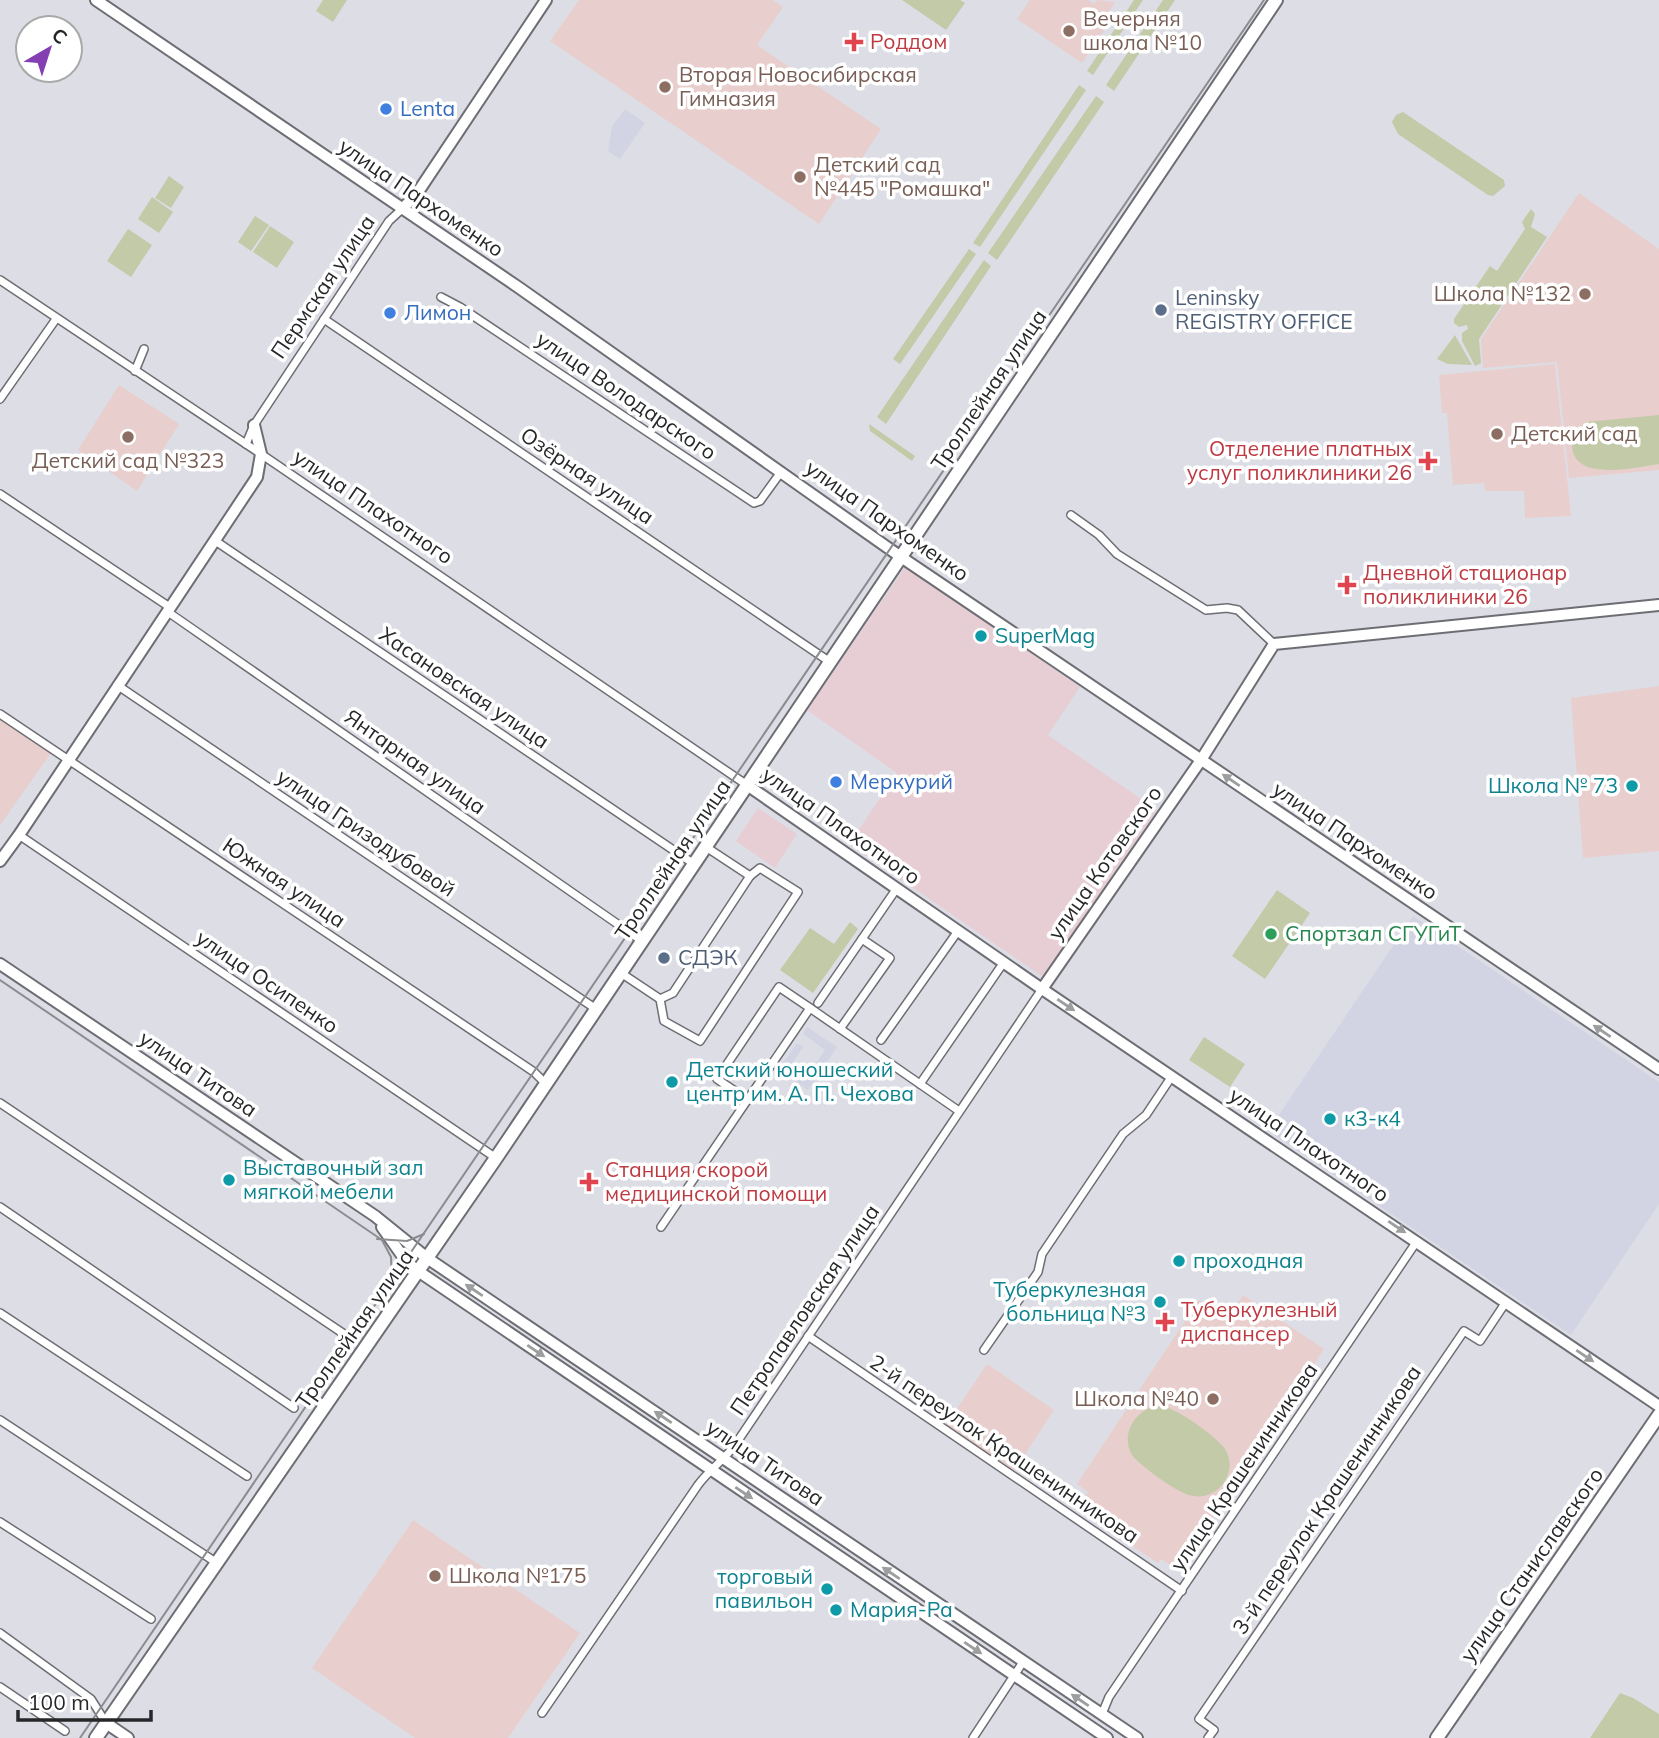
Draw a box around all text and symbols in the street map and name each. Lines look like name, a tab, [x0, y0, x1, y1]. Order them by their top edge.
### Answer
place label: Вечерняя школа №10	[1083, 5, 1202, 55]
north arrow	[14, 14, 84, 84]
text: С	[47, 22, 72, 49]
marker: Вечерняя школа №10	[1061, 23, 1077, 39]
place label: Роддом	[870, 28, 947, 54]
marker: Роддом	[844, 32, 864, 52]
place label: Вторая Новосибирская Гимназия	[679, 61, 917, 111]
marker: Вторая Новосибирская Гимназия	[657, 79, 673, 95]
place label: Lenta	[400, 95, 455, 121]
marker: Lenta	[378, 101, 394, 117]
street label: улица Пархоменко	[334, 132, 509, 262]
place label: Детский сад №445 "Ромашка"	[814, 151, 990, 201]
marker: Детский сад №445 "Ромашка"	[792, 169, 808, 185]
street label: Пермская улица	[265, 210, 380, 363]
place label: Школа №132	[1434, 280, 1571, 306]
place label: Leninsky REGISTRY OFFICE	[1175, 284, 1353, 334]
marker: Школа №132	[1577, 286, 1593, 302]
place label: Лимон	[404, 299, 471, 325]
marker: Leninsky REGISTRY OFFICE	[1153, 302, 1169, 318]
street label: Троллейная улица	[925, 304, 1052, 475]
marker: Лимон	[382, 305, 398, 321]
street label: улица Володарского	[532, 325, 722, 465]
place label: Детский сад	[1511, 420, 1638, 446]
street label: Озёрная улица	[516, 421, 659, 529]
marker: Детский сад	[1489, 426, 1505, 442]
marker: Детский сад №323	[120, 429, 136, 445]
place label: Отделение платных услуг поликлиники 26	[1187, 435, 1413, 485]
street label: улица Плахотного	[289, 443, 458, 569]
place label: Детский сад №323	[32, 447, 224, 473]
marker: Отделение платных услуг поликлиники 26	[1418, 451, 1438, 471]
street label: улица Пархоменко	[801, 454, 974, 586]
place label: Дневной стационар поликлиники 26	[1363, 559, 1567, 609]
marker: Дневной стационар поликлиники 26	[1337, 575, 1357, 595]
street label: Хасановская улица	[375, 621, 554, 754]
place label: SuperMag	[995, 622, 1095, 648]
marker: SuperMag	[973, 628, 989, 644]
street label: Янтарная улица	[340, 703, 491, 819]
street label: улица Плахотного	[757, 761, 926, 890]
street label: улица Гризодубовой	[272, 763, 461, 902]
place label: Меркурий	[850, 768, 953, 794]
place label: Школа № 73	[1488, 772, 1618, 798]
street label: Троллейная улица	[609, 774, 736, 945]
marker: Меркурий	[828, 774, 844, 790]
one-way arrow	[1221, 774, 1241, 787]
street label: улица Пархоменко	[1268, 775, 1443, 905]
marker: Школа № 73	[1624, 778, 1640, 794]
street label: улица Котовского	[1041, 781, 1167, 944]
street label: Южная улица	[218, 832, 351, 933]
place label: Спортзал СГУГиТ	[1285, 920, 1462, 946]
street label: улица Осипенко	[191, 924, 344, 1038]
marker: Спортзал СГУГиТ	[1263, 926, 1279, 942]
place label: СДЭК	[678, 944, 738, 970]
marker: СДЭК	[656, 950, 672, 966]
one-way arrow	[1056, 998, 1076, 1011]
street label: улица Титова	[135, 1024, 262, 1122]
one-way arrow	[1593, 1024, 1611, 1038]
place label: Детский юношеский центр им. А. П. Чехова	[686, 1056, 914, 1106]
marker: Детский юношеский центр им. А. П. Чехова	[664, 1074, 680, 1090]
street label: улица Плахотного	[1225, 1081, 1394, 1207]
place label: к3-к4	[1344, 1105, 1401, 1131]
marker: к3-к4	[1322, 1111, 1338, 1127]
place label: Выставочный зал мягкой мебели	[243, 1154, 424, 1204]
place label: Станция скорой медицинской помощи	[605, 1156, 827, 1206]
marker: Выставочный зал мягкой мебели	[221, 1172, 237, 1188]
marker: Станция скорой медицинской помощи	[579, 1172, 599, 1192]
street label: Петропавловская улица	[724, 1199, 884, 1420]
one-way arrow	[1387, 1221, 1407, 1234]
street label: Троллейная улица	[290, 1244, 419, 1413]
place label: проходная	[1193, 1247, 1303, 1273]
marker: проходная	[1171, 1253, 1187, 1269]
place label: Туберкулезная больница №3	[993, 1276, 1146, 1326]
one-way arrow	[465, 1283, 483, 1297]
marker: Туберкулезная больница №3	[1152, 1294, 1168, 1310]
place label: Туберкулезный диспансер	[1181, 1296, 1338, 1346]
marker: Туберкулезный диспансер	[1155, 1312, 1175, 1332]
one-way arrow	[526, 1344, 545, 1357]
street label: 2-й переулок Крашенинникова	[865, 1348, 1144, 1548]
one-way arrow	[1575, 1349, 1595, 1362]
street label: улица Крашенинникова	[1164, 1357, 1323, 1576]
street label: 3-й переулок Крашенинникова	[1226, 1360, 1426, 1639]
place label: Школа №40	[1074, 1385, 1199, 1411]
marker: Школа №40	[1205, 1391, 1221, 1407]
one-way arrow	[653, 1410, 673, 1423]
street label: улица Титова	[702, 1413, 829, 1511]
street label: улица Станиславского	[1454, 1462, 1608, 1667]
one-way arrow	[735, 1486, 753, 1500]
place label: Школа №175	[449, 1562, 586, 1588]
place label: торговый павильон	[715, 1563, 813, 1613]
one-way arrow	[882, 1566, 900, 1580]
marker: Школа №175	[427, 1568, 443, 1584]
marker: торговый павильон	[819, 1581, 835, 1597]
place label: Мария-Ра	[850, 1596, 953, 1622]
marker: Мария-Ра	[828, 1602, 844, 1618]
one-way arrow	[964, 1641, 982, 1655]
scale bar	[18, 1678, 150, 1722]
text: 100 m	[28, 1689, 90, 1715]
one-way arrow	[1071, 1693, 1089, 1707]

